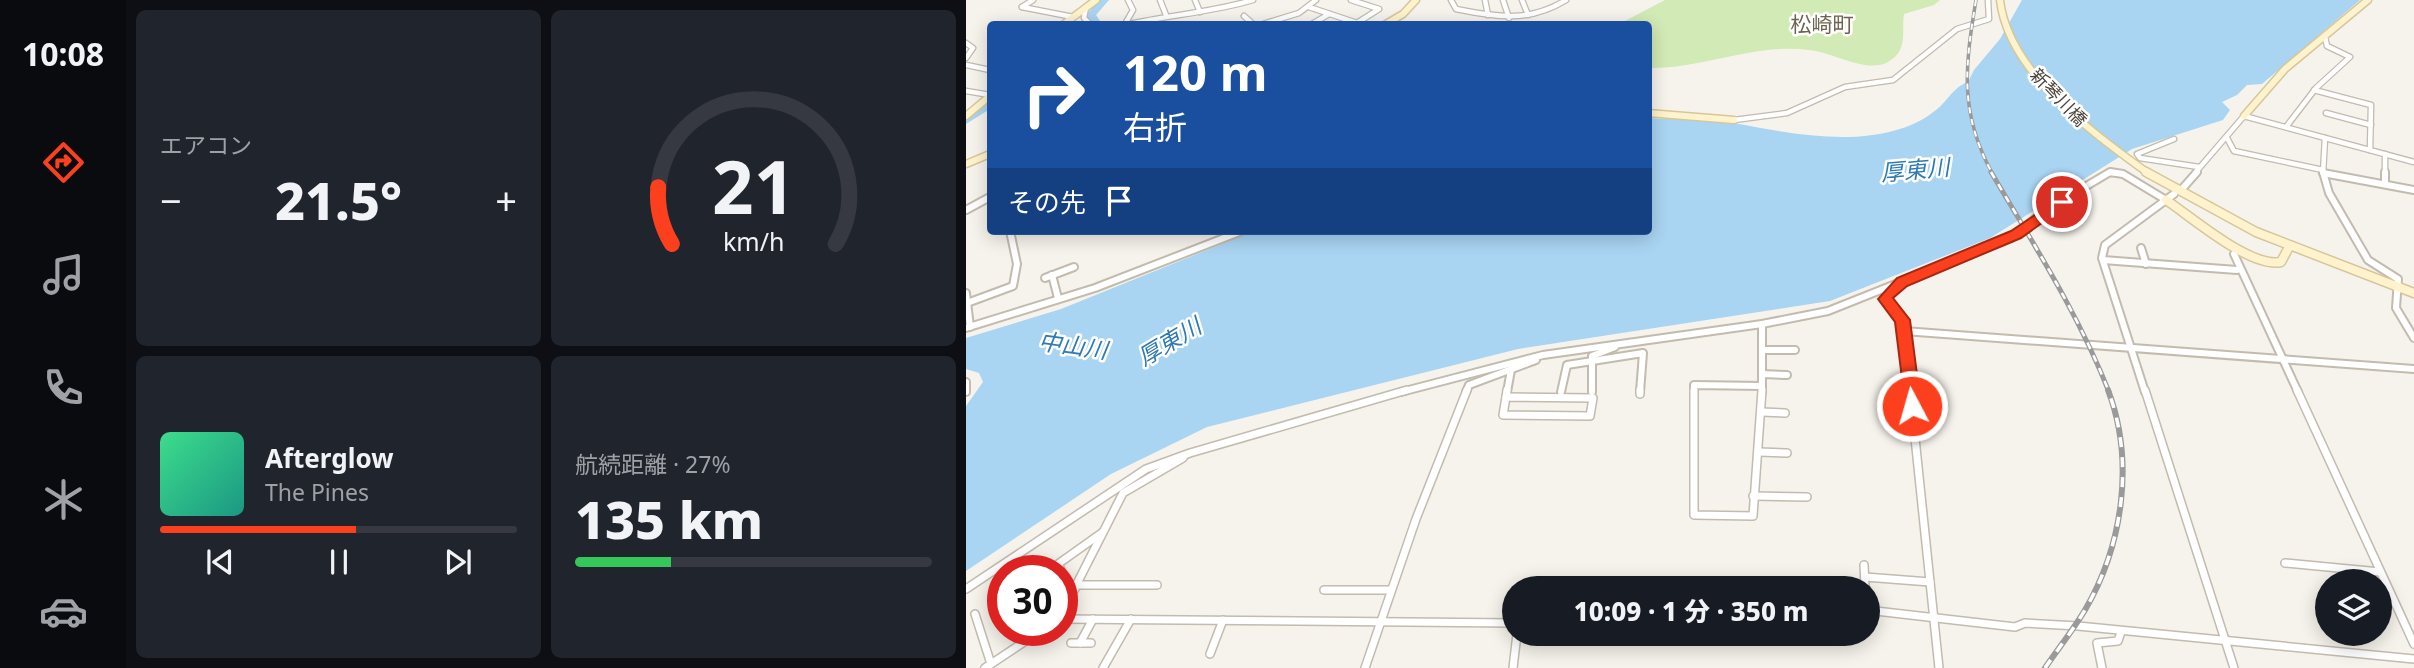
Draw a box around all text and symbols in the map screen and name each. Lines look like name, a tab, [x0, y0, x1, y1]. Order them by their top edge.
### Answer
district label: 松崎町	[1791, 10, 1854, 38]
text: 10:08	[22, 32, 104, 75]
text: 120 m	[1123, 39, 1268, 105]
icon: right	[1008, 49, 1099, 140]
street label: 新琴川橋	[2025, 63, 2093, 131]
text: 右折	[1123, 105, 1187, 148]
text: エアコン	[160, 129, 252, 161]
text: 21	[712, 136, 795, 235]
icon: directions	[39, 138, 88, 187]
water label: 厚東川	[1879, 150, 1954, 188]
text: 21.5°	[275, 164, 402, 235]
pin	[2032, 172, 2092, 232]
text: −	[160, 174, 182, 226]
text: +	[495, 174, 517, 226]
icon: arrive	[1100, 182, 1138, 220]
icon: arrive	[2043, 183, 2081, 221]
text: その先	[1008, 184, 1086, 220]
text: km/h	[723, 224, 784, 258]
icon: music	[39, 250, 88, 299]
water label: 厚東川	[1131, 308, 1209, 372]
water label: 中山川	[1037, 324, 1112, 366]
icon: phone	[39, 363, 88, 412]
position arrow	[1875, 369, 1949, 443]
text: Afterglow	[265, 440, 393, 476]
text: 航続距離 · 27%	[575, 448, 731, 480]
icon: climate	[39, 475, 88, 524]
text: The Pines	[265, 476, 369, 508]
text: 135 km	[575, 483, 763, 554]
icon: previous	[201, 543, 239, 581]
icon: pause	[320, 543, 358, 581]
icon: next	[439, 543, 477, 581]
speed limit sign: 30	[987, 555, 1078, 646]
map controls	[2315, 569, 2392, 646]
button: layers	[2315, 569, 2392, 646]
icon: car	[39, 587, 88, 636]
text: 10:09 · 1 分 · 350 m	[1574, 593, 1808, 629]

